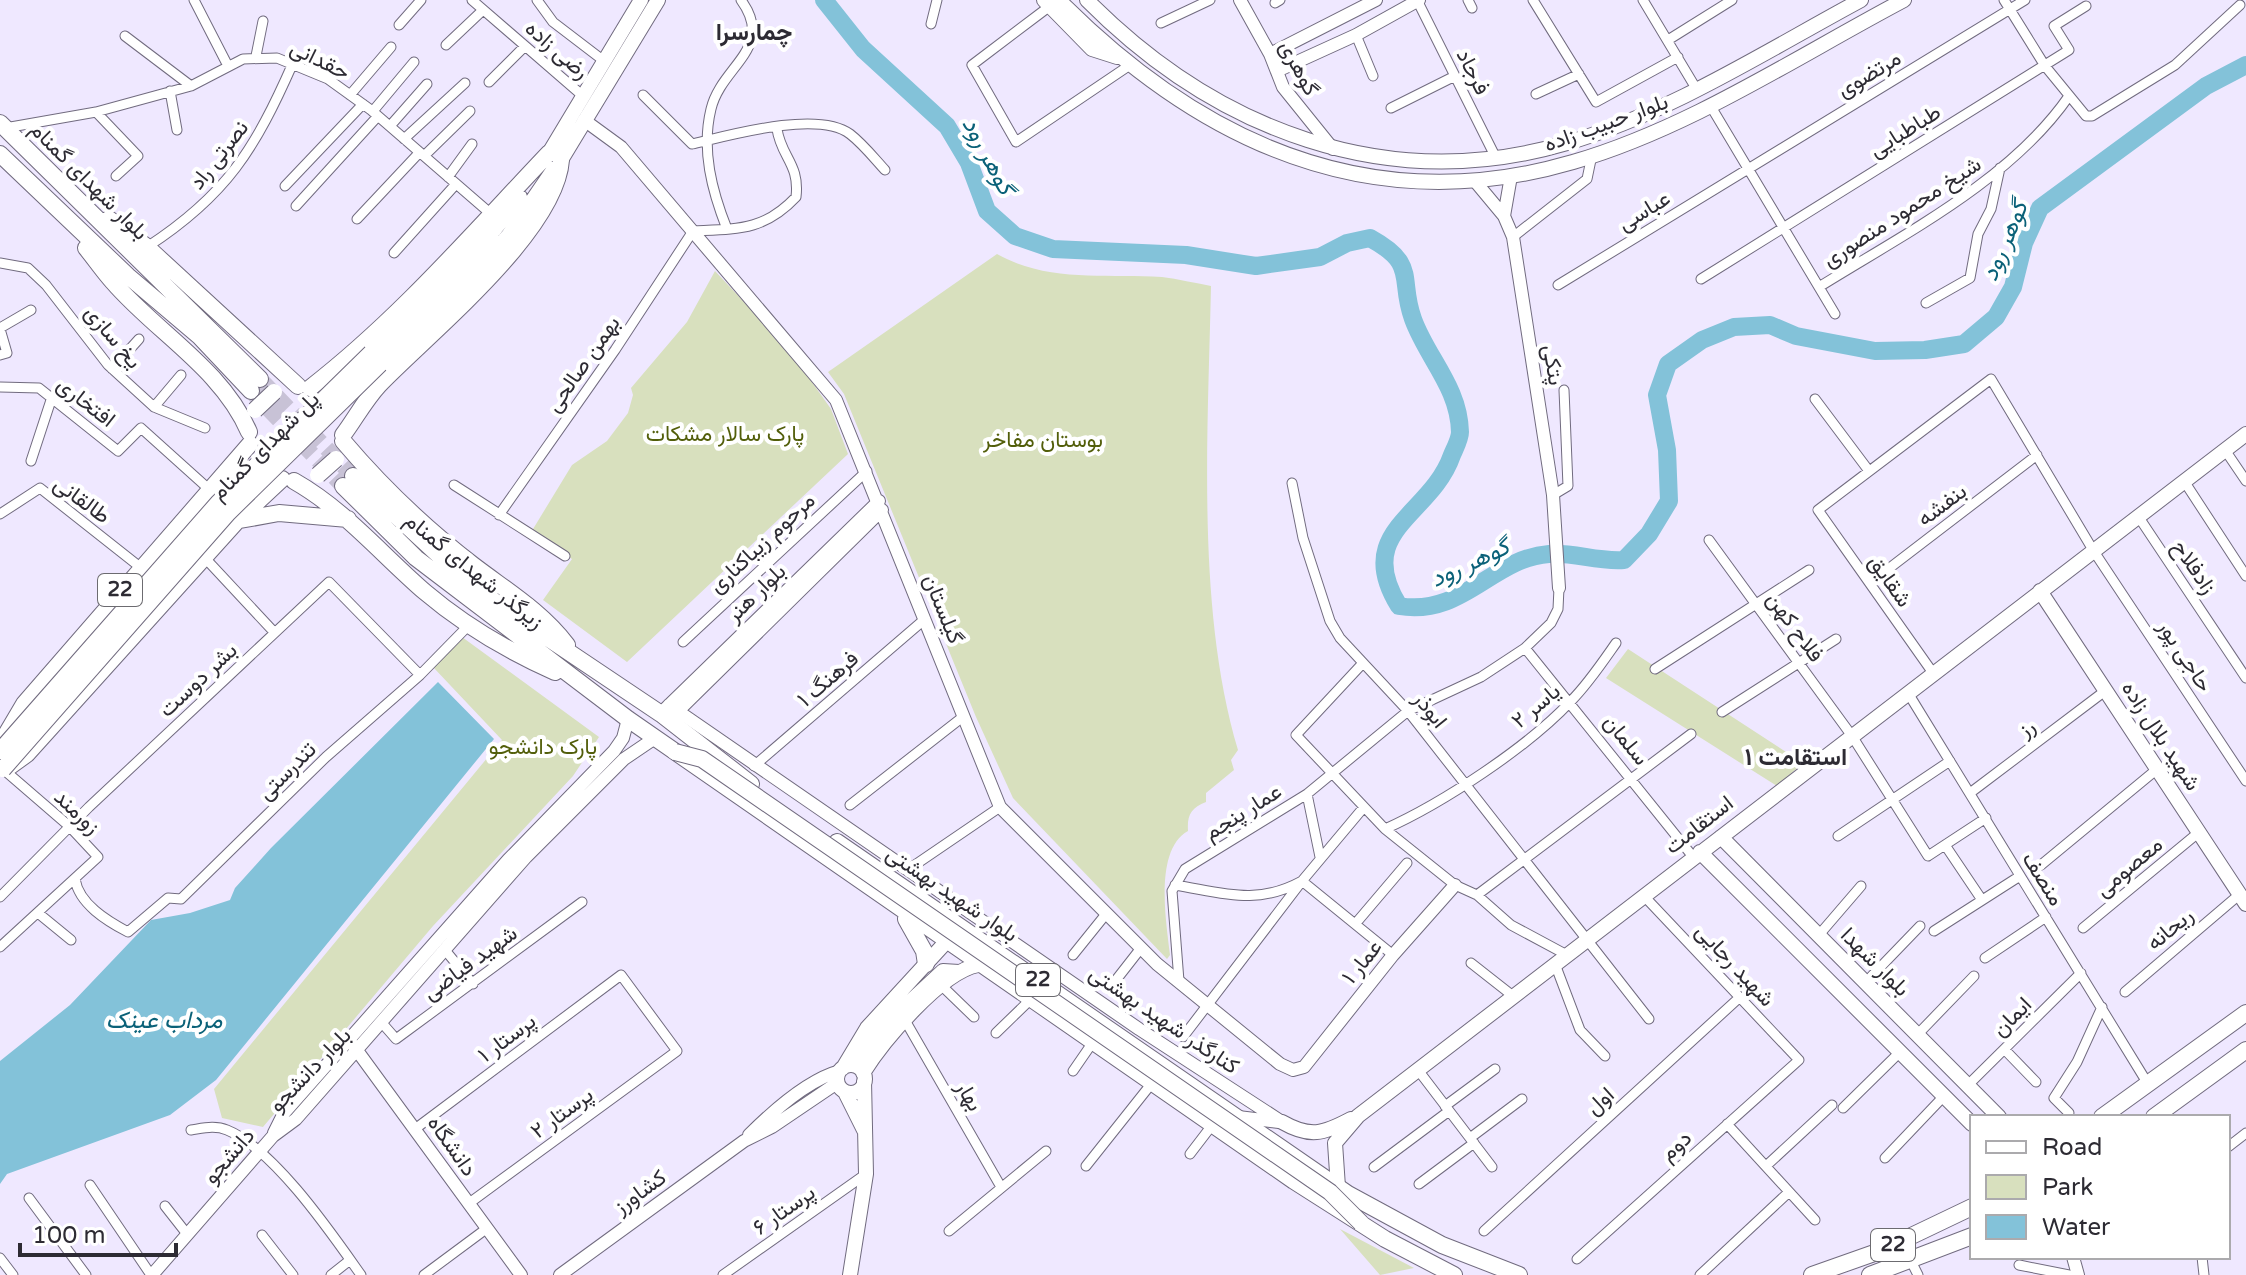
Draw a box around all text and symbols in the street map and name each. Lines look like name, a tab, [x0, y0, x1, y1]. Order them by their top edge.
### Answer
street label: رضی زاده	[520, 15, 594, 85]
district label: چمارسرا	[716, 18, 792, 48]
street label: حقدانی	[286, 34, 354, 86]
street label: گوهری	[1274, 36, 1324, 100]
street label: فرجاد	[1451, 45, 1495, 99]
street label: مرتضوی	[1832, 45, 1906, 103]
street label: بلوار حبیب زاده	[1540, 89, 1672, 157]
street label: طباطبایی	[1864, 99, 1946, 163]
water label: گوهر رود	[956, 112, 1022, 204]
street label: نصرتی راد	[184, 115, 254, 195]
street label: بلوار شهدای گمنام	[24, 116, 154, 246]
street label: شیخ محمود منصوری	[1818, 151, 1987, 274]
street label: عباسی	[1613, 185, 1675, 237]
water label: گوهر رود	[1975, 193, 2036, 285]
street label: یخ سازی	[78, 300, 147, 375]
street label: بهمن صالحی	[540, 311, 626, 417]
street label: پتکی	[1536, 343, 1569, 387]
street label: افتخاری	[52, 371, 120, 433]
street label: پل شهدای گمنام	[205, 386, 325, 506]
park label: پارک سالار مشکات	[646, 421, 804, 448]
park label: بوستان مفاخر	[982, 427, 1103, 453]
street label: طالقانی	[49, 471, 115, 529]
street label: بنفشه	[1912, 478, 1972, 532]
street label: مرحوم زیباکناری	[704, 487, 821, 599]
street label: زیرگذر شهدای گمنام	[399, 507, 549, 636]
water label: گوهر رود	[1426, 530, 1518, 594]
street label: زادفلاح	[2166, 535, 2221, 600]
street label: شقایق	[1863, 550, 1917, 612]
street label: بلوار هنر	[720, 558, 791, 628]
street label: گیلستان	[917, 571, 969, 648]
road number: 22	[98, 574, 142, 606]
street label: فلاح کهن	[1760, 587, 1829, 668]
street label: حاجی پور	[2151, 614, 2218, 697]
street label: بشر دوست	[154, 637, 242, 723]
street label: فرهنگ ۱	[792, 645, 864, 713]
street label: شهید بلال زاده	[2116, 676, 2206, 796]
street label: یاسر ۲	[1506, 678, 1566, 734]
street label: ابوذر	[1407, 686, 1453, 734]
street label: سلمان	[1598, 709, 1654, 771]
street label: رز	[2012, 713, 2041, 743]
park label: پارک دانشجو	[489, 734, 597, 761]
street label: تندرستی	[252, 736, 322, 806]
district label: استقامت ۱	[1745, 743, 1847, 772]
street label: عمار پنجم	[1200, 778, 1287, 847]
street label: زورمند	[49, 784, 105, 840]
street label: استقامت	[1660, 790, 1738, 860]
street label: معصومی	[2090, 832, 2168, 902]
street label: بلوار شهید بهشتی	[881, 840, 1023, 948]
street label: منصف	[2016, 847, 2070, 911]
street label: ریحانه	[2141, 902, 2199, 956]
street label: شهید رجایی	[1690, 918, 1780, 1012]
street label: شهید فیاضی	[418, 920, 522, 1006]
street label: بلوار شهدا	[1835, 922, 1915, 1002]
street label: عمار ۱	[1336, 935, 1388, 989]
street label: کنارگذر شهید بهشتی	[1084, 960, 1244, 1080]
road number: 22	[1016, 964, 1060, 996]
street label: ایمان	[1987, 992, 2037, 1042]
water label: مرداب عینک	[106, 1006, 222, 1035]
street label: پرستار ۱	[473, 1008, 542, 1069]
street label: بلوار دانشجو	[264, 1023, 356, 1117]
street label: بهار	[950, 1075, 988, 1116]
street label: پرستار ۲	[526, 1082, 599, 1145]
street label: اول	[1581, 1082, 1619, 1120]
street label: دانشگاه	[422, 1111, 482, 1181]
legend	[1970, 1115, 2230, 1259]
street label: دانشجو	[198, 1123, 260, 1189]
street label: دوم	[1655, 1125, 1698, 1168]
text: Road	[2042, 1133, 2102, 1162]
street label: کشاورز	[608, 1164, 672, 1220]
text: Park	[2042, 1173, 2093, 1202]
street label: پرستار ۶	[748, 1179, 821, 1242]
scale bar	[20, 1207, 176, 1257]
text: Water	[2042, 1213, 2111, 1242]
text: 100 m	[32, 1221, 106, 1250]
road number: 22	[1871, 1229, 1915, 1261]

